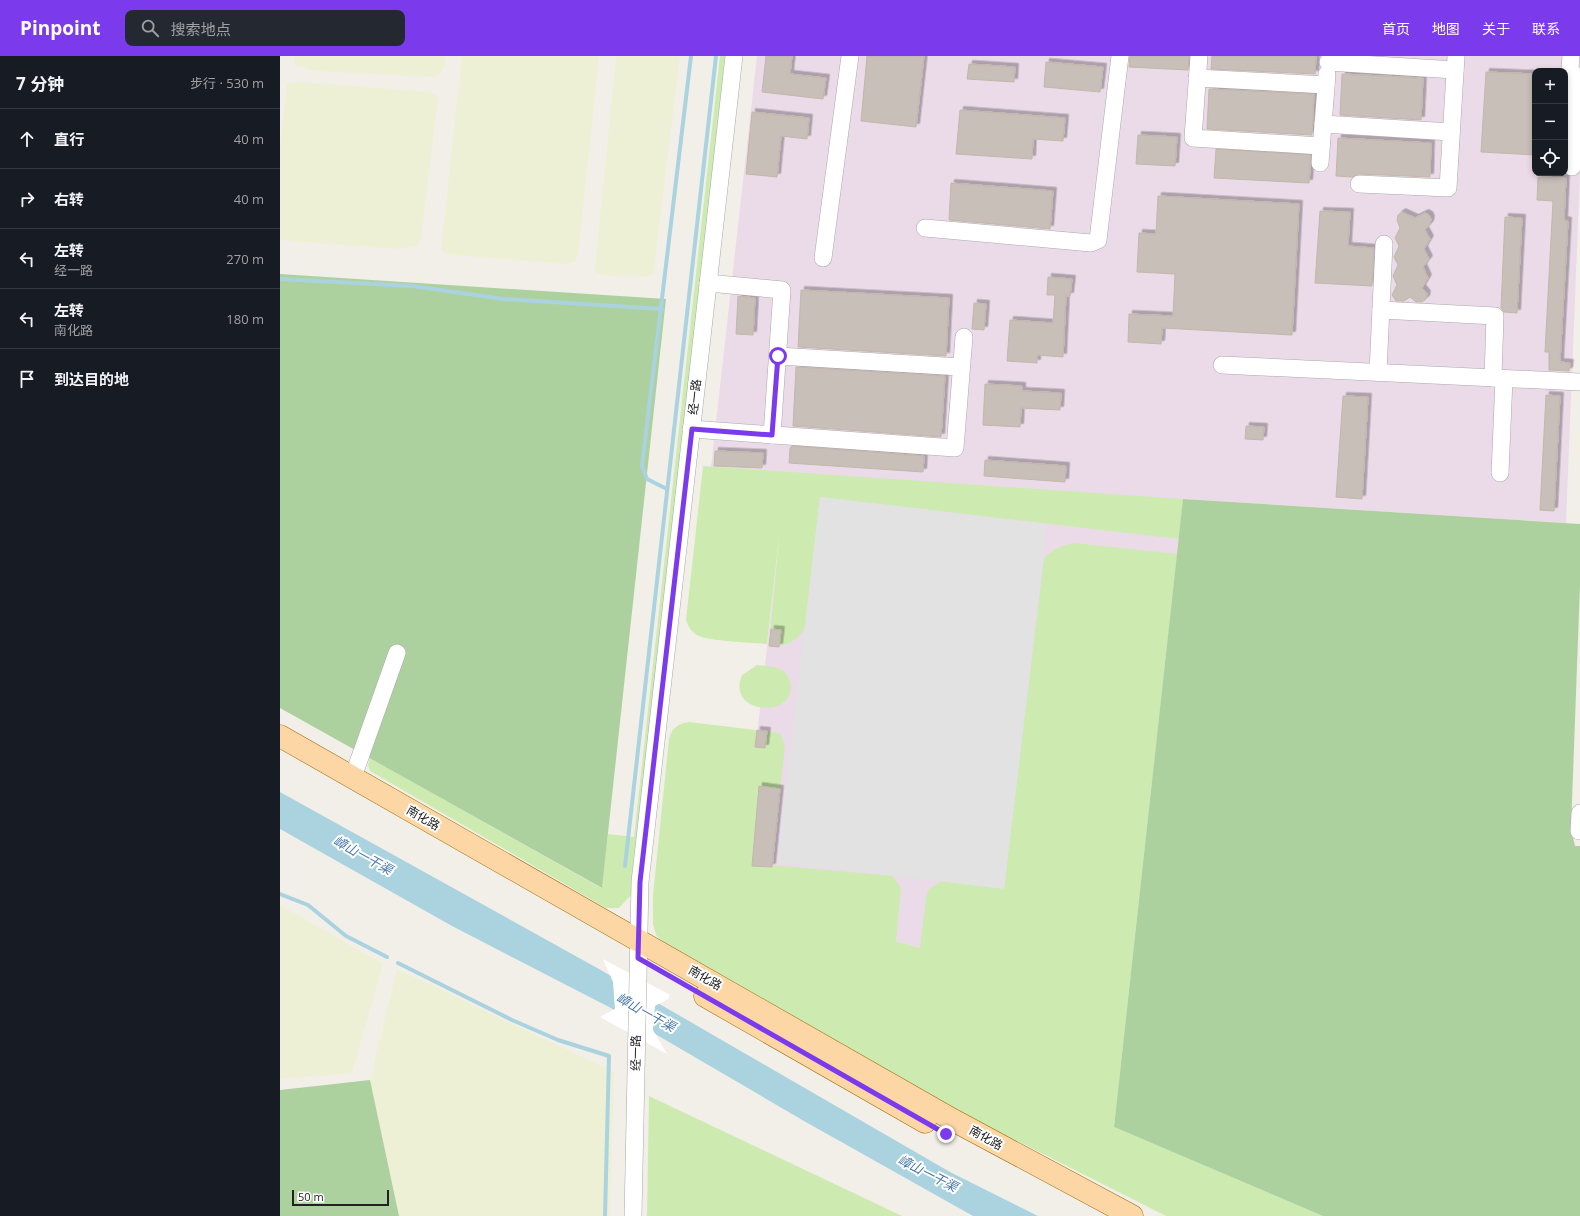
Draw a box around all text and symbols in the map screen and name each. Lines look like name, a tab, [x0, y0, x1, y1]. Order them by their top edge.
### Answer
search box	[125, 10, 405, 46]
text: Pinpoint	[20, 15, 101, 41]
icon: search	[139, 17, 161, 39]
text: 搜索地点	[171, 19, 231, 39]
text: 首页	[1382, 19, 1410, 38]
text: 地图	[1432, 19, 1460, 38]
text: 关于	[1482, 19, 1510, 38]
text: 联系	[1532, 19, 1560, 38]
map controls	[1532, 68, 1568, 176]
button: +	[1532, 68, 1568, 104]
text: 7 分钟	[16, 72, 64, 95]
text: 步行 · 530 m	[190, 74, 264, 92]
button: −	[1532, 104, 1568, 140]
icon: ahead	[16, 128, 38, 150]
text: 直行	[54, 129, 84, 149]
text: 40 m	[234, 130, 264, 148]
button: locate	[1532, 140, 1568, 176]
icon: right	[16, 188, 38, 210]
text: 右转	[54, 189, 84, 209]
text: 40 m	[234, 190, 264, 208]
text: 左转	[54, 240, 84, 260]
icon: left	[16, 248, 38, 270]
text: 270 m	[226, 250, 264, 268]
text: 经一路	[54, 261, 93, 279]
text: 左转	[54, 300, 84, 320]
icon: left	[16, 308, 38, 330]
text: 180 m	[226, 310, 264, 328]
text: 南化路	[54, 321, 93, 339]
route start	[769, 347, 787, 365]
icon: arrive	[16, 368, 38, 390]
text: 到达目的地	[54, 369, 129, 389]
street label: 经一路	[684, 378, 705, 416]
street label: 南化路	[403, 801, 443, 834]
water label: 嶂山一干渠	[330, 831, 398, 880]
street label: 南化路	[685, 961, 725, 994]
water label: 嶂山一干渠	[613, 988, 681, 1037]
street label: 经一路	[627, 1035, 644, 1071]
street label: 南化路	[966, 1121, 1006, 1154]
route end	[937, 1125, 955, 1143]
water label: 嶂山一干渠	[895, 1150, 963, 1197]
scale bar	[292, 1188, 389, 1207]
text: 50 m	[298, 1189, 324, 1204]

